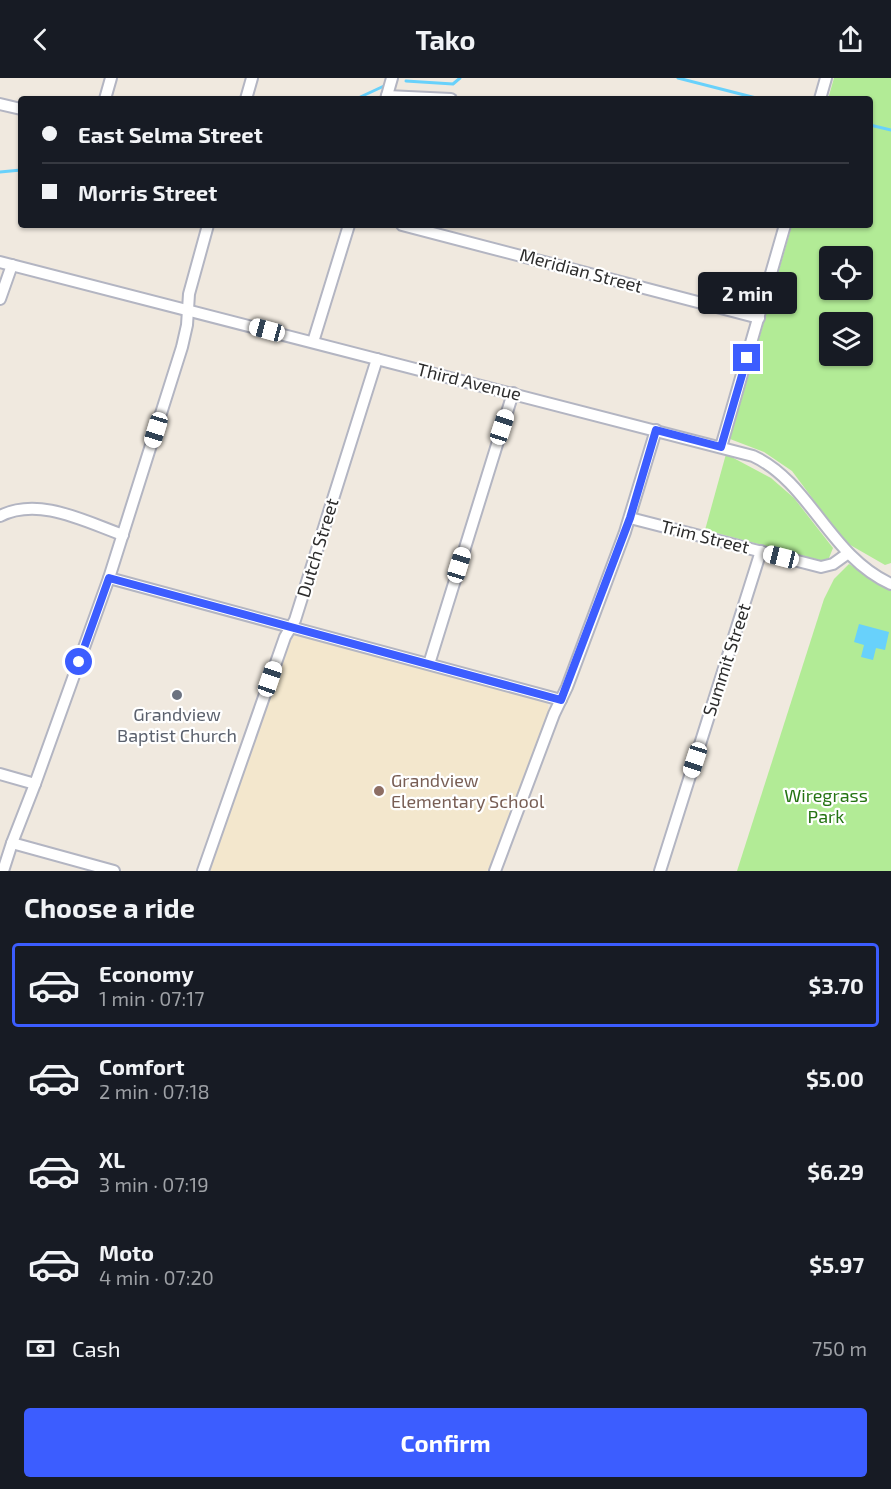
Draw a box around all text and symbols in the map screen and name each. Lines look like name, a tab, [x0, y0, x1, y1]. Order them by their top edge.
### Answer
icon: back	[24, 23, 57, 56]
text: Tako	[416, 23, 475, 55]
icon: share	[834, 23, 867, 56]
text: East Selma Street	[78, 121, 263, 147]
text: Morris Street	[78, 179, 217, 205]
street label: Meridian Street	[517, 243, 645, 297]
map controls	[819, 246, 873, 366]
button: locate	[819, 246, 873, 300]
callout: 2 min	[698, 271, 796, 313]
text: 2 min	[722, 281, 773, 305]
button: layers	[819, 312, 873, 366]
car	[247, 317, 287, 343]
route end	[733, 344, 760, 371]
street label: Third Avenue	[415, 357, 524, 405]
car	[488, 407, 516, 447]
car	[142, 410, 170, 450]
street label: Dutch Street	[292, 495, 343, 600]
street label: Trim Street	[659, 514, 752, 558]
car	[761, 544, 801, 570]
car	[445, 545, 473, 585]
street label: Summit Street	[697, 600, 755, 719]
route start	[65, 648, 92, 675]
car	[256, 659, 284, 699]
marker: Grandview Baptist Church	[170, 688, 184, 702]
place label: Grandview Baptist Church	[117, 703, 237, 746]
car	[681, 740, 709, 780]
place label: Grandview Elementary School	[391, 769, 545, 812]
marker: Grandview Elementary School	[372, 784, 386, 798]
park label: Wiregrass Park	[784, 784, 868, 827]
text: Choose a ride	[24, 891, 195, 923]
icon: car	[27, 958, 81, 1012]
text: Economy	[99, 960, 194, 986]
text: $3.70	[809, 972, 864, 998]
text: 1 min · 07:17	[99, 986, 204, 1010]
icon: car	[27, 1051, 81, 1105]
text: Comfort	[99, 1053, 184, 1079]
text: $5.00	[806, 1065, 864, 1091]
text: 2 min · 07:18	[99, 1079, 210, 1103]
icon: car	[27, 1144, 81, 1198]
text: XL	[99, 1146, 125, 1172]
text: $6.29	[807, 1158, 864, 1184]
text: 3 min · 07:19	[99, 1172, 209, 1196]
icon: car	[27, 1237, 81, 1291]
text: Moto	[99, 1239, 154, 1265]
text: $5.97	[809, 1251, 864, 1277]
text: 4 min · 07:20	[99, 1265, 214, 1289]
icon: cash	[24, 1332, 57, 1365]
text: Cash	[72, 1335, 121, 1361]
text: 750 m	[812, 1336, 867, 1360]
button: Confirm	[24, 1408, 867, 1477]

